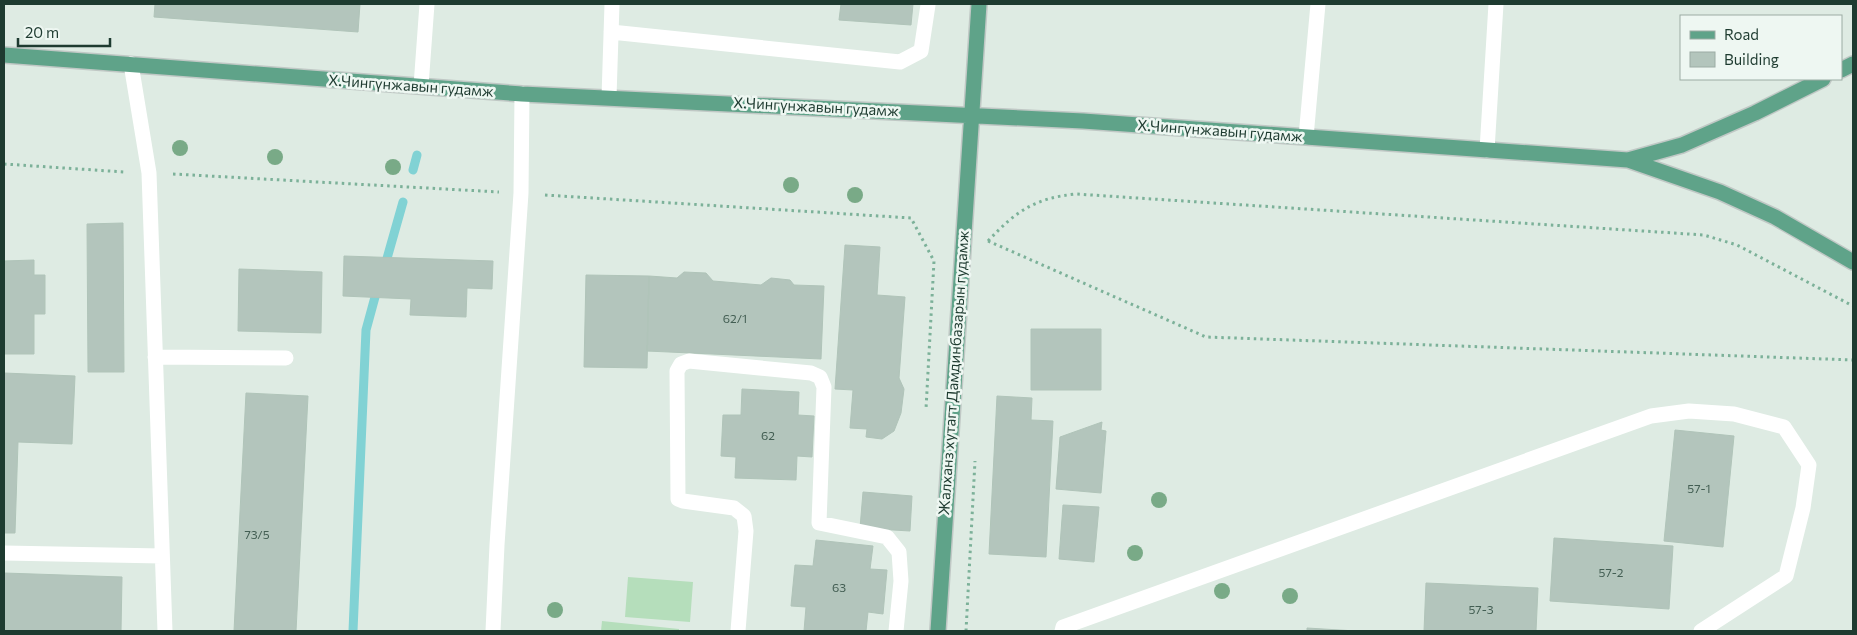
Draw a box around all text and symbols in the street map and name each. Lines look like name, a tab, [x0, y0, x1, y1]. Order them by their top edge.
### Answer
scale bar	[18, 15, 110, 47]
legend	[1680, 15, 1842, 80]
text: 20 m	[25, 23, 59, 41]
text: Road	[1724, 25, 1759, 43]
text: Building	[1724, 50, 1779, 68]
street label: Х.Чингүнжавын гудамж	[328, 70, 495, 100]
street label: Х.Чингүнжавын гудамж	[733, 93, 899, 119]
street label: Х.Чингүнжавын гудамж	[1137, 115, 1304, 145]
street label: Жалханз хутагт Дамдинбазарын гудамж	[934, 230, 972, 516]
house number: 62/1	[723, 311, 747, 325]
house number: 62	[761, 428, 775, 442]
house number: 57-1	[1687, 481, 1711, 495]
house number: 73/5	[244, 527, 270, 541]
house number: 57-2	[1599, 565, 1624, 579]
house number: 63	[832, 580, 846, 594]
house number: 57-3	[1468, 602, 1494, 616]

